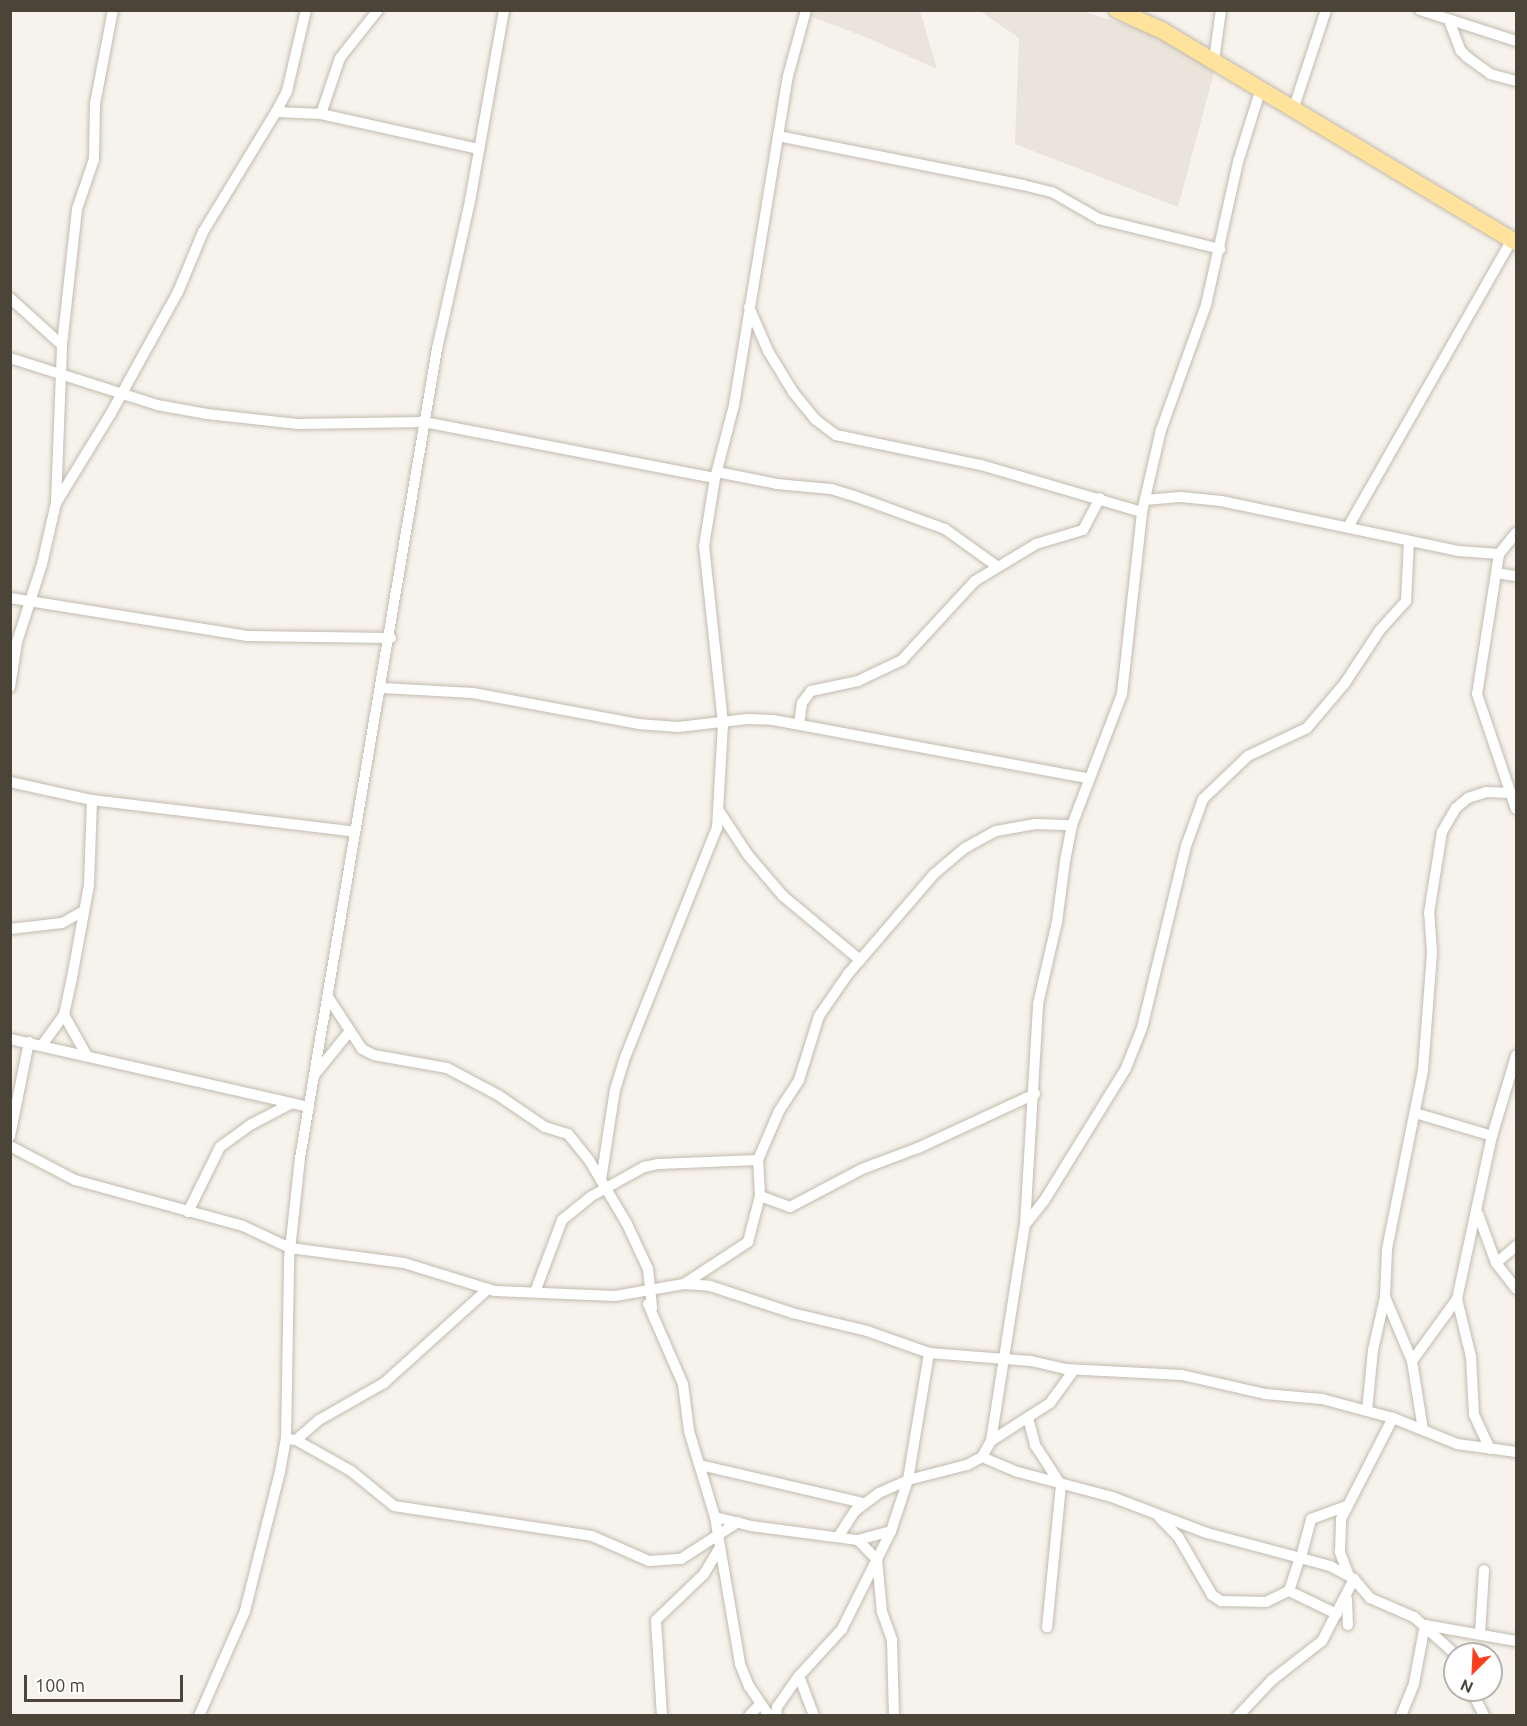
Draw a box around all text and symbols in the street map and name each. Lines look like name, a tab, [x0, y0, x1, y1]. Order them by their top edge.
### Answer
north arrow	[1443, 1642, 1503, 1702]
scale bar	[27, 1663, 186, 1701]
text: 100 m	[35, 1675, 85, 1695]
text: N	[1457, 1676, 1476, 1697]

